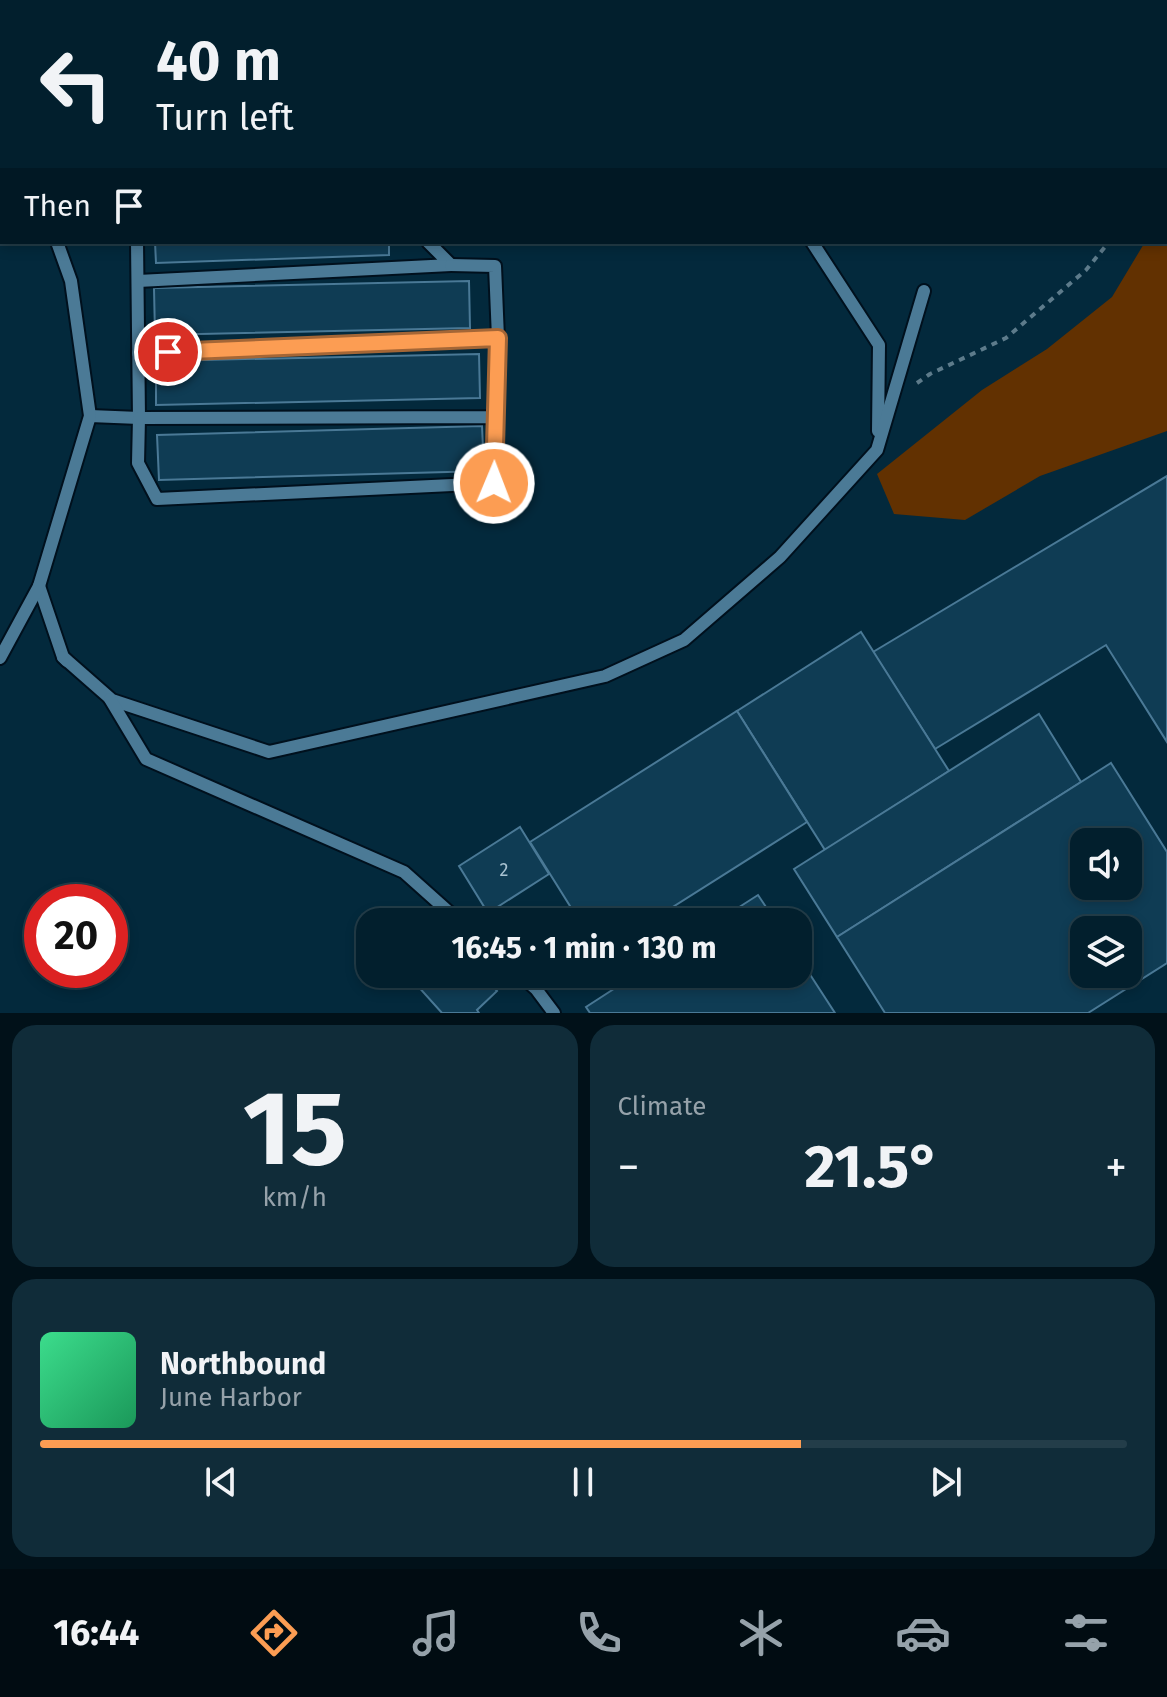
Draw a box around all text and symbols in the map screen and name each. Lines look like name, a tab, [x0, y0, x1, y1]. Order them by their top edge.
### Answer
text: 40 m	[156, 28, 281, 95]
icon: left	[24, 32, 128, 136]
text: Turn left	[156, 96, 294, 140]
icon: arrive	[107, 184, 151, 228]
text: Then	[24, 188, 91, 224]
pin	[134, 318, 202, 386]
icon: arrive	[146, 330, 190, 374]
position arrow	[452, 441, 536, 525]
map controls	[1070, 828, 1142, 988]
button: sound	[1070, 828, 1142, 900]
house number: 2	[500, 859, 509, 881]
speed limit sign: 20	[24, 884, 128, 988]
button: layers	[1070, 916, 1142, 988]
text: 16:45 · 1 min · 130 m	[451, 930, 717, 966]
text: 15	[243, 1067, 347, 1192]
text: Climate	[618, 1091, 706, 1122]
text: 21.5°	[805, 1131, 940, 1203]
text: −	[618, 1141, 640, 1194]
text: +	[1105, 1141, 1127, 1194]
text: km/h	[263, 1182, 327, 1213]
text: Northbound	[160, 1346, 326, 1382]
text: June Harbor	[160, 1382, 302, 1413]
icon: previous	[199, 1460, 243, 1504]
icon: pause	[561, 1460, 605, 1504]
icon: next	[924, 1460, 968, 1504]
icon: directions	[246, 1605, 302, 1661]
icon: music	[408, 1605, 464, 1661]
icon: phone	[571, 1605, 627, 1661]
icon: climate	[733, 1605, 789, 1661]
icon: car	[895, 1605, 951, 1661]
icon: filters	[1058, 1605, 1114, 1661]
text: 16:44	[53, 1611, 139, 1655]

